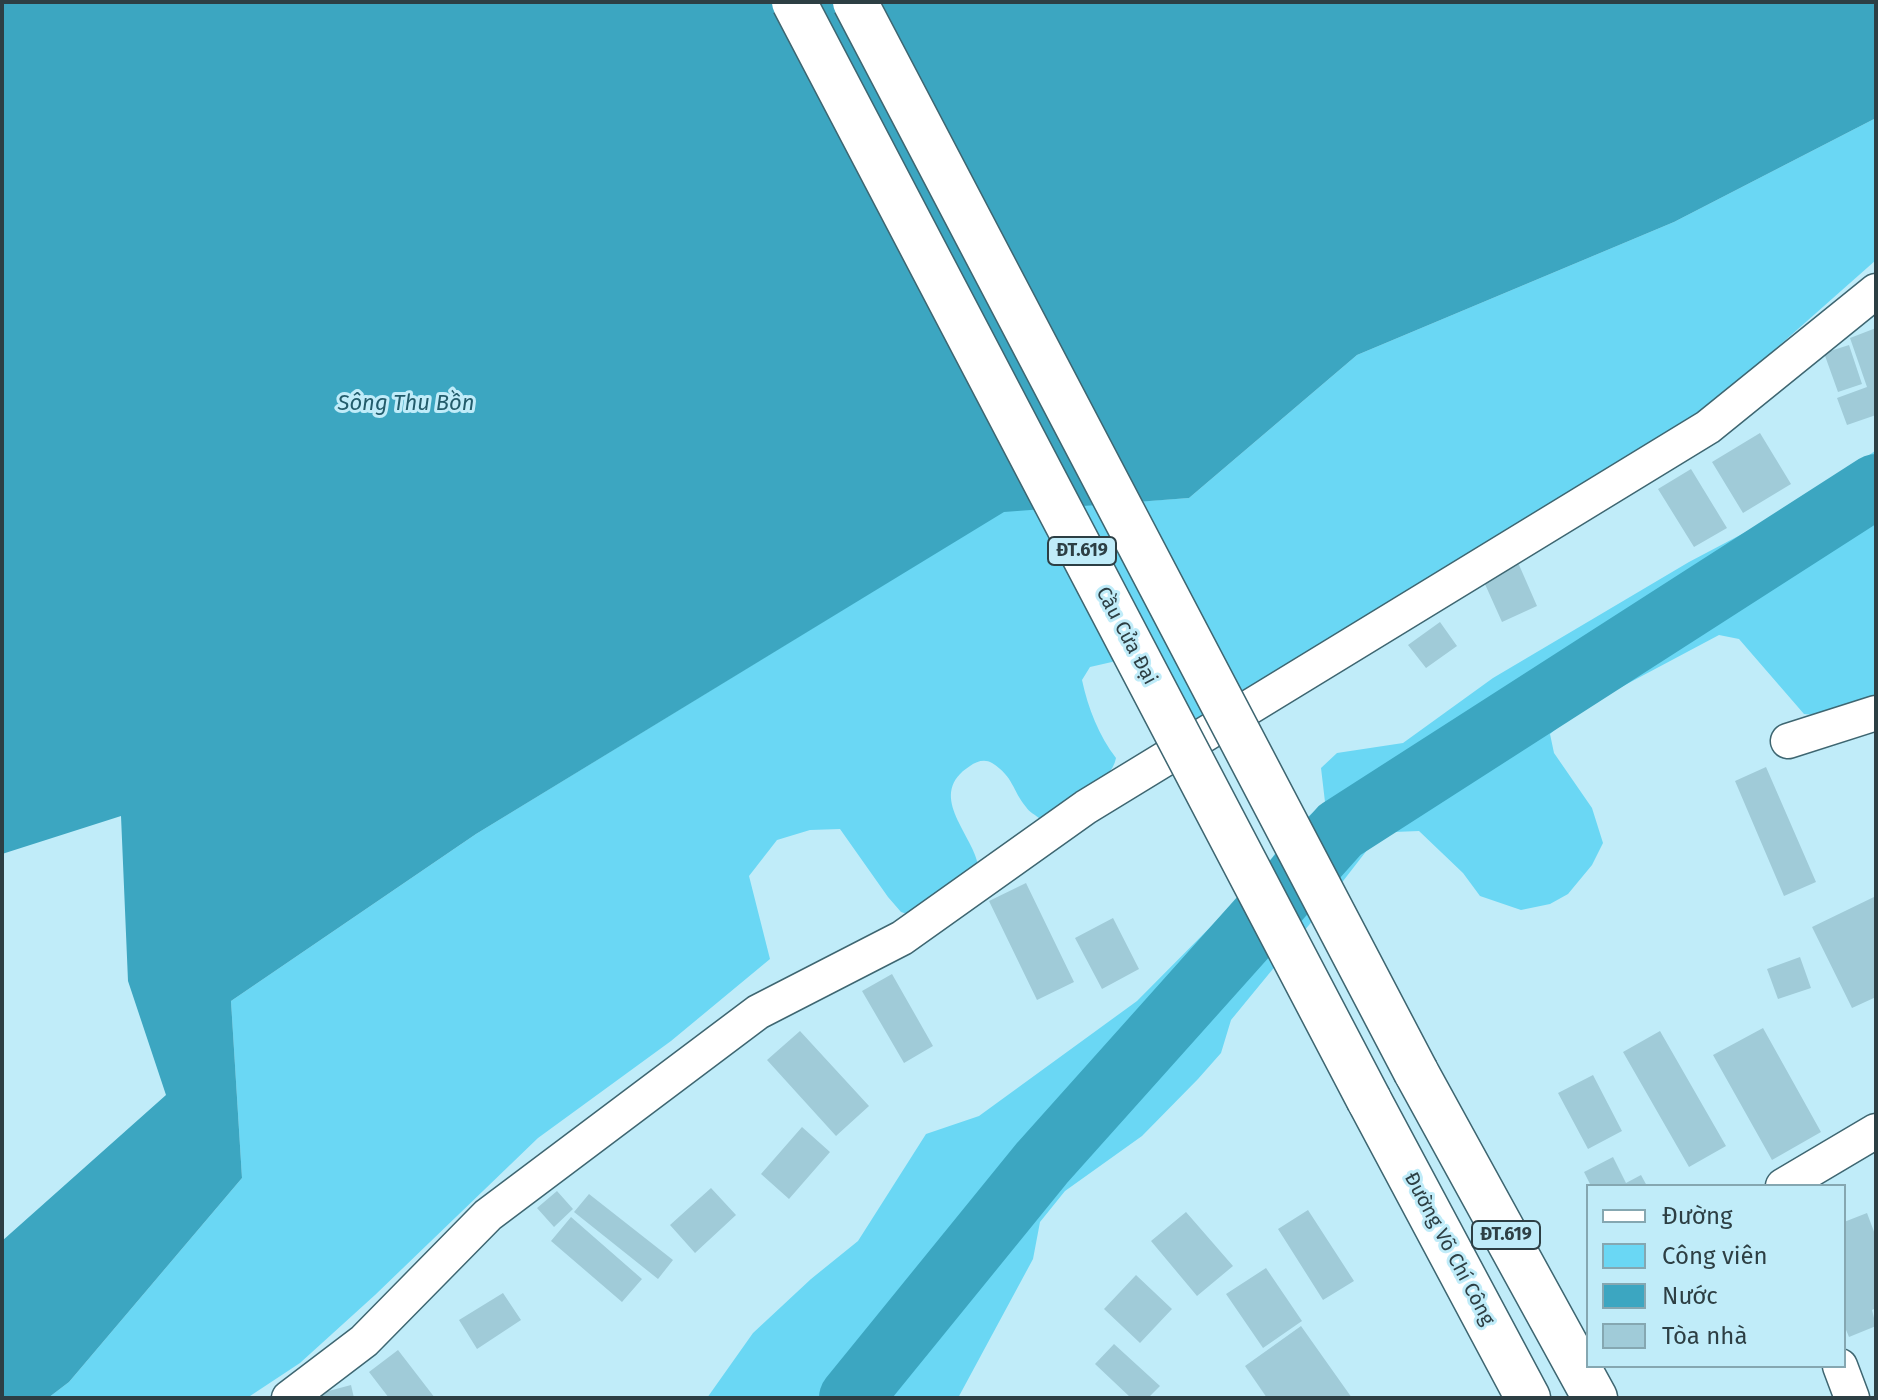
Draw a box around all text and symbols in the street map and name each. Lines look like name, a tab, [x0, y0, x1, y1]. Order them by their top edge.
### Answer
water label: Sông Thu Bồn	[338, 391, 474, 417]
road number: ĐT.619	[1048, 537, 1116, 565]
street label: Cầu Cửa Đại	[1090, 583, 1162, 689]
street label: Đường Võ Chí Công	[1399, 1168, 1499, 1330]
legend	[1586, 1184, 1846, 1368]
text: Đường	[1662, 1202, 1733, 1230]
road number: ĐT.619	[1472, 1221, 1540, 1249]
text: Công viên	[1662, 1242, 1768, 1270]
text: Nước	[1662, 1282, 1718, 1310]
text: Tòa nhà	[1662, 1322, 1747, 1350]

